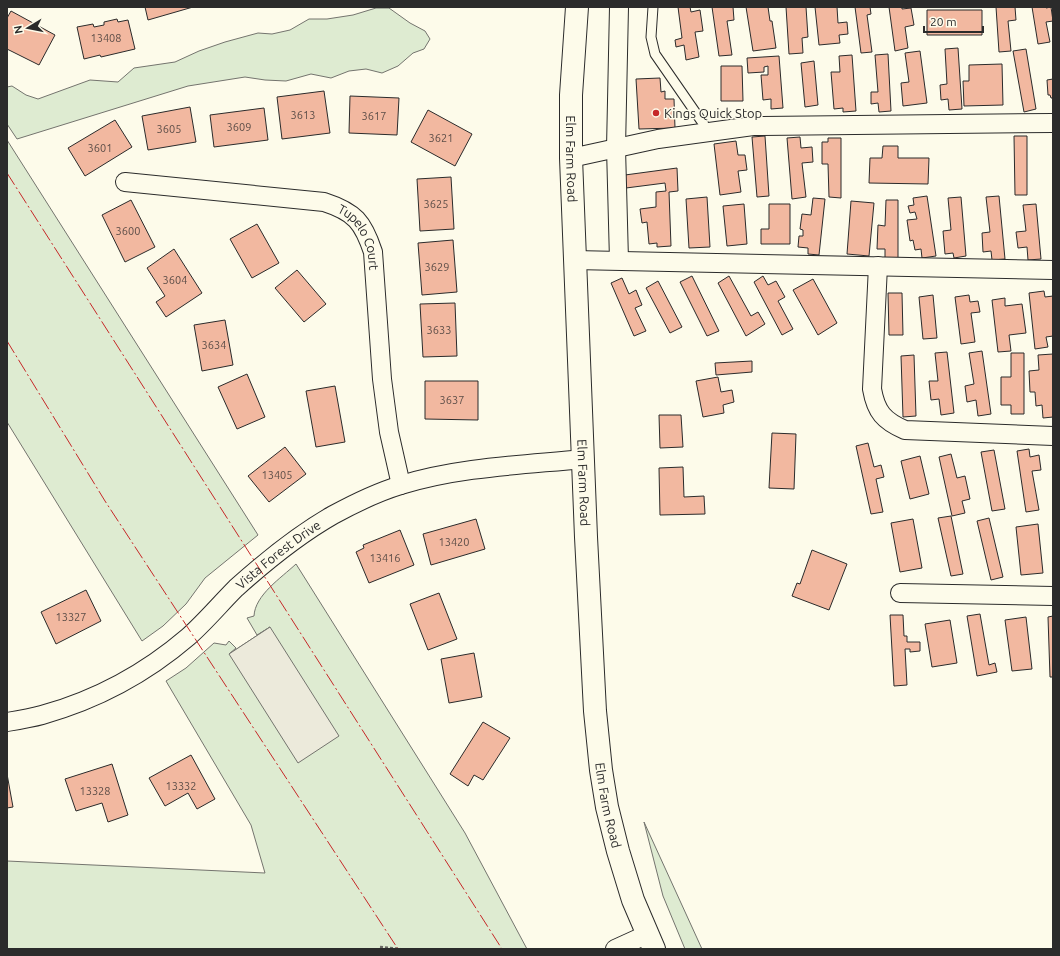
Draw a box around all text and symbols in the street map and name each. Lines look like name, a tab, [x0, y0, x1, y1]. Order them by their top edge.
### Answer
north arrow	[8, 8, 48, 48]
scale bar	[924, 8, 983, 34]
text: 20 m	[930, 15, 957, 28]
text: N	[12, 25, 25, 35]
house number: 13408	[90, 32, 122, 44]
place label: Kings Quick Stop	[664, 106, 762, 121]
marker: Kings Quick Stop	[651, 108, 661, 118]
house number: 3613	[291, 109, 315, 121]
house number: 3617	[362, 110, 386, 122]
street label: Elm Farm Road	[564, 115, 580, 203]
house number: 3609	[227, 121, 251, 133]
house number: 3605	[157, 123, 181, 135]
house number: 3621	[429, 132, 453, 144]
house number: 3601	[88, 142, 112, 154]
house number: 3625	[424, 198, 448, 210]
street label: Tupelo Court	[336, 201, 381, 271]
house number: 3600	[116, 225, 140, 237]
house number: 3629	[425, 261, 449, 273]
house number: 3604	[163, 274, 187, 286]
house number: 3633	[427, 324, 451, 336]
house number: 3634	[202, 339, 226, 351]
house number: 3637	[440, 394, 464, 406]
street label: Elm Farm Road	[575, 439, 593, 526]
house number: 13405	[261, 469, 293, 481]
street label: Vista Forest Drive	[233, 517, 323, 592]
house number: 13420	[438, 536, 470, 548]
house number: 13416	[369, 552, 401, 564]
house number: 13327	[55, 611, 87, 623]
street label: Elm Farm Road	[593, 762, 624, 849]
house number: 13332	[165, 780, 197, 792]
house number: 13328	[79, 785, 111, 797]

